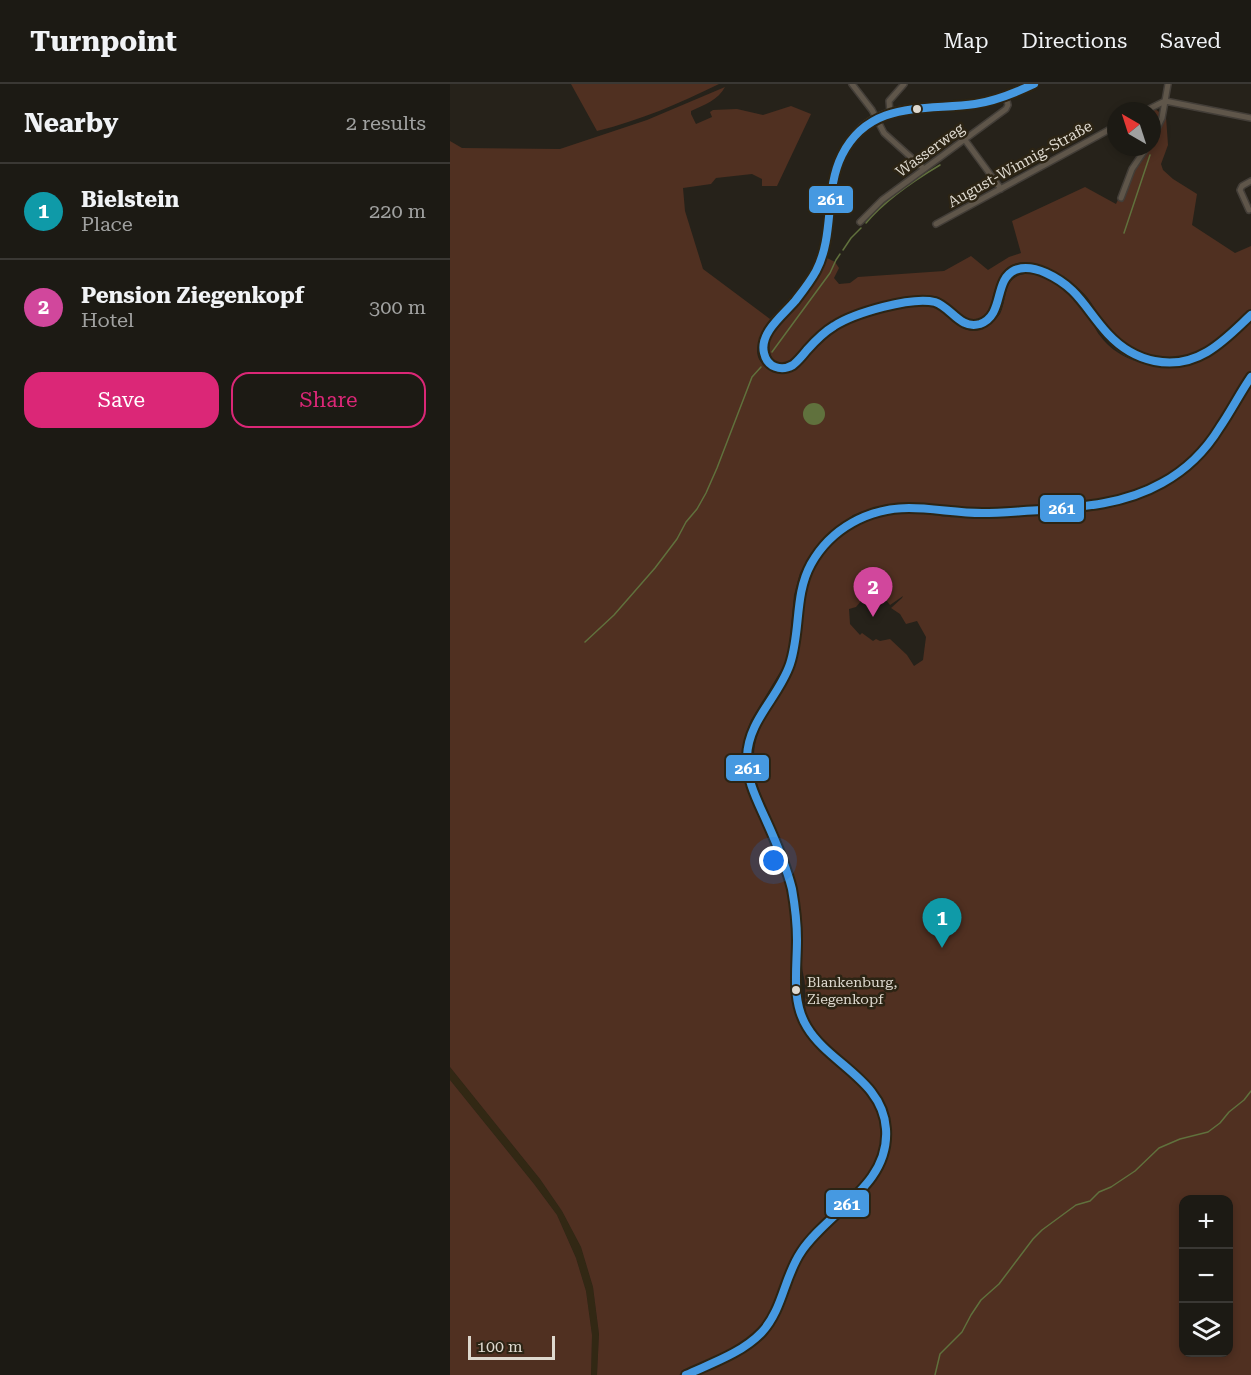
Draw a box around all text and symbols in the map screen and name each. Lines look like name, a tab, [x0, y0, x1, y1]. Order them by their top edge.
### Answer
text: Turnpoint	[30, 25, 177, 58]
text: Map	[944, 29, 988, 53]
text: Directions	[1021, 29, 1127, 53]
text: Saved	[1160, 29, 1221, 53]
north arrow	[1107, 102, 1161, 156]
unlabelled marker	[911, 103, 923, 115]
text: Nearby	[24, 108, 118, 138]
text: 2 results	[346, 111, 426, 135]
street label: August-Winnig-Straße	[945, 117, 1095, 211]
street label: Wasserweg	[892, 119, 968, 181]
line badge: 261	[808, 185, 854, 214]
text: Bielstein	[81, 187, 179, 212]
text: 261	[818, 190, 844, 209]
text: 1	[38, 199, 49, 223]
text: 220 m	[369, 199, 426, 223]
text: Place	[81, 212, 133, 236]
text: Pension Ziegenkopf	[81, 283, 304, 308]
text: 2	[38, 295, 49, 319]
text: 300 m	[369, 295, 426, 319]
text: Hotel	[81, 308, 134, 332]
button: Save	[24, 372, 219, 428]
button: Share	[231, 372, 426, 428]
line badge: 261	[1039, 494, 1085, 523]
text: 261	[1049, 499, 1075, 518]
pin: 2	[854, 568, 892, 617]
line badge: 261	[725, 754, 770, 782]
text: 261	[735, 759, 761, 778]
your location	[759, 846, 788, 875]
pin: 1	[922, 898, 962, 948]
place label: Blankenburg, Ziegenkopf	[807, 974, 897, 1007]
marker: Blankenburg, Ziegenkopf	[790, 984, 802, 996]
line badge: 261	[825, 1189, 870, 1218]
text: 261	[834, 1195, 860, 1214]
map controls	[1179, 1195, 1233, 1357]
button: +	[1179, 1195, 1233, 1249]
button: −	[1179, 1249, 1233, 1303]
button: layers	[1179, 1303, 1233, 1357]
scale bar	[468, 1333, 555, 1360]
text: 100 m	[477, 1337, 523, 1356]

